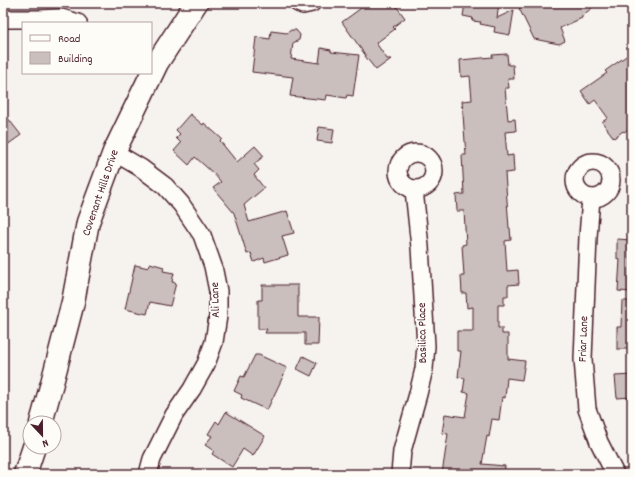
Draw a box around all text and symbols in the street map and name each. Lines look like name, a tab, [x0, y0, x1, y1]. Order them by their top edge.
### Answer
legend	[22, 22, 152, 74]
text: Road	[58, 31, 80, 48]
text: Building	[58, 51, 93, 68]
street label: Covenant Hills Drive	[78, 147, 124, 239]
street label: Ali Lane	[207, 282, 225, 318]
street label: Basilica Place	[414, 302, 432, 364]
street label: Friar Lane	[575, 316, 593, 362]
north arrow	[22, 415, 62, 455]
text: N	[39, 434, 51, 451]

